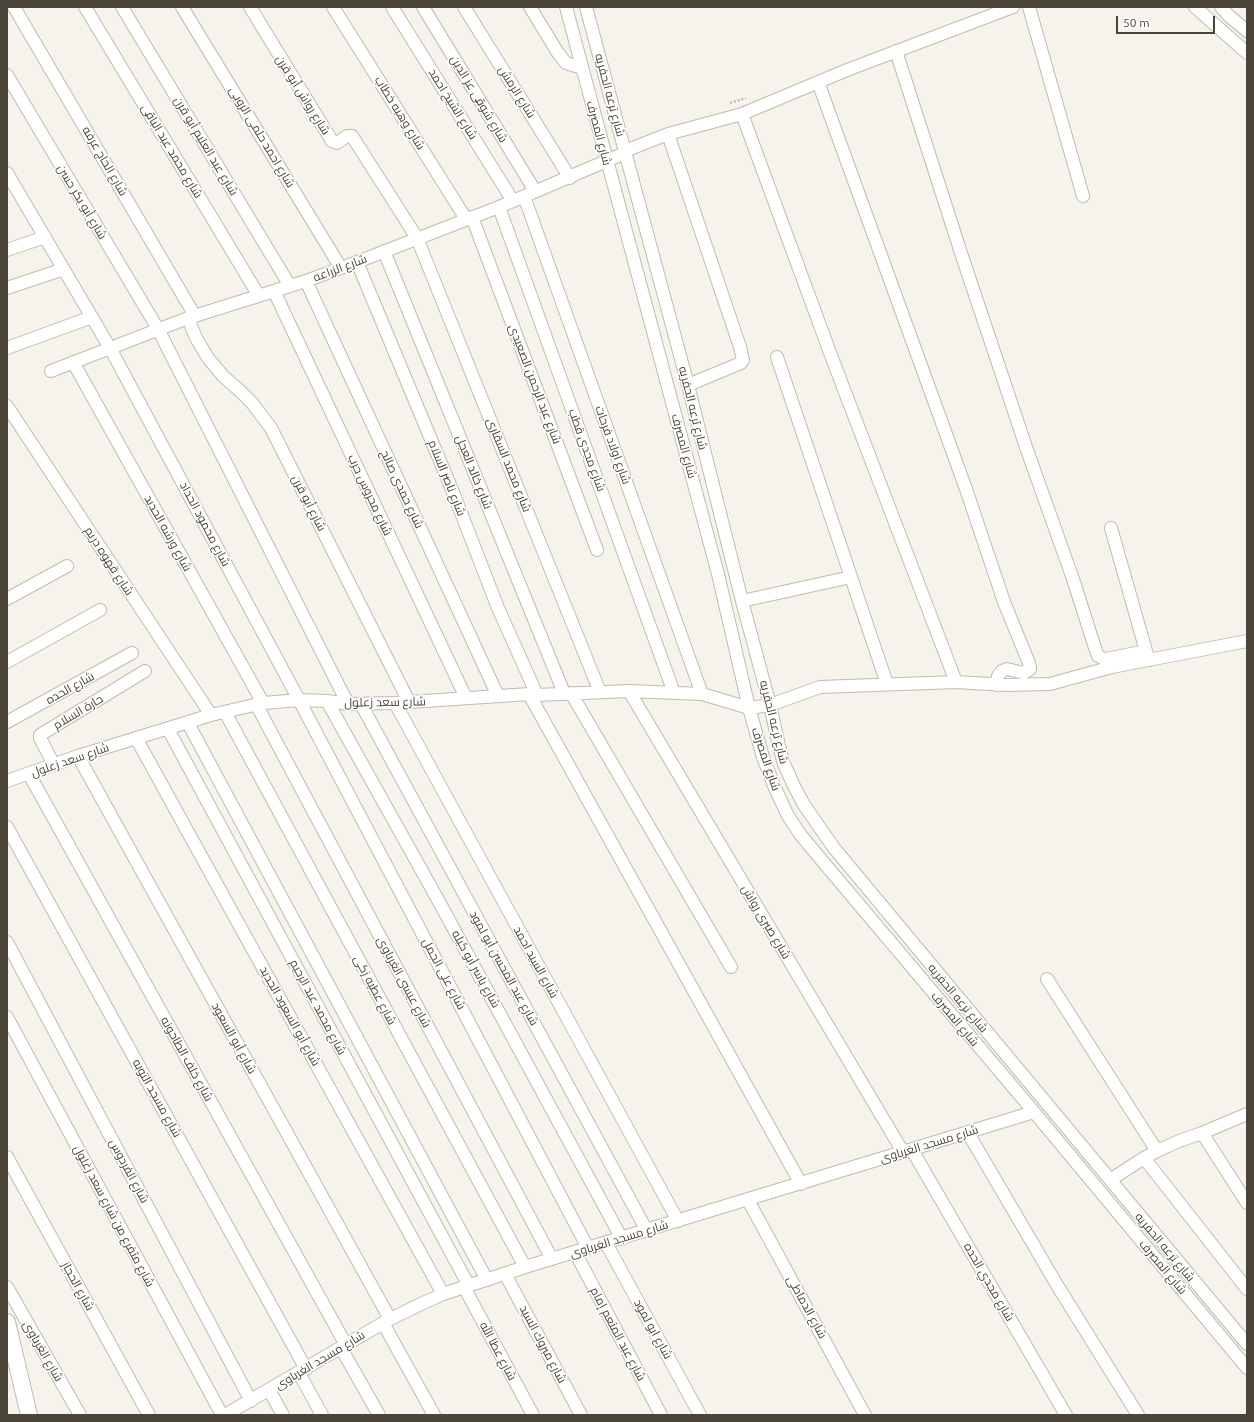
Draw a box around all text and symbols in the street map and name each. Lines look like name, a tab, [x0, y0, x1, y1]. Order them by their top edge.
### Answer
scale bar	[1118, 8, 1217, 34]
text: 50 m	[1123, 16, 1150, 29]
street label: شارع ترعه الحفريه	[592, 52, 628, 138]
street label: شارع رواش أبو قرن	[273, 53, 333, 137]
street label: شارع شوقى عز الدين	[447, 53, 511, 145]
street label: شارع الرمش	[495, 63, 539, 121]
street label: شارع الشيخ احمد	[425, 66, 481, 142]
street label: شارع وهبه خطاب	[372, 74, 428, 152]
street label: شارع احمد حلمى الروبى	[226, 84, 298, 190]
street label: شارع عبد العليم أبو قرن	[171, 94, 241, 198]
street label: شارع المصرف	[583, 99, 615, 167]
street label: شارع محمد عبد الباقى	[138, 101, 206, 201]
street label: شارع الحاج عرفه	[79, 124, 131, 198]
street label: شارع أبو بكر حسن	[54, 162, 110, 242]
street label: شارع الزراعه	[311, 251, 369, 285]
street label: شارع عبد الرحمن الصعيدى	[506, 322, 564, 446]
street label: شارع ترعه الحفريه	[676, 365, 710, 451]
street label: شارع اولاد فرحات	[592, 404, 634, 486]
street label: شارع مجدى قطب	[565, 407, 609, 493]
street label: شارع المصرف	[668, 412, 700, 480]
street label: شارع محمد السقارى	[484, 416, 534, 514]
street label: شارع خالد العجل	[453, 433, 495, 511]
street label: شارع ناصر السلام	[425, 438, 469, 518]
street label: شارع حمدى صالح	[378, 447, 426, 531]
street label: شارع محروس حرب	[345, 452, 395, 538]
street label: شارع أبو قرن	[289, 473, 329, 533]
street label: شارع محمود الحداد	[177, 479, 233, 569]
street label: شارع ورشه الحديد	[141, 492, 195, 574]
street label: شارع قهوه دريم	[81, 524, 137, 598]
street label: شارع الحده	[43, 669, 97, 707]
street label: شارع ترعه الحفريه	[757, 679, 791, 765]
street label: حارة السلام	[50, 692, 106, 732]
street label: شارع سعد زعلول	[344, 694, 426, 710]
street label: شارع المصرف	[748, 725, 784, 793]
street label: شارع سعد زعلول	[29, 740, 111, 780]
street label: شارع صبرى رواش	[738, 882, 794, 962]
street label: شارع عبد المحسن أبو لمود	[466, 908, 542, 1028]
street label: شارع السيد احمد	[510, 924, 562, 1000]
street label: شارع ياسر أبو كيله	[449, 928, 503, 1010]
street label: شارع عيسى الغرباوى	[374, 934, 434, 1030]
street label: شارع على الجمل	[419, 936, 469, 1012]
street label: شارع عطيه زكى	[351, 953, 399, 1027]
street label: شارع محمد عبد الرحيم	[287, 957, 349, 1057]
street label: شارع ترعه الحفريه	[925, 961, 991, 1035]
street label: شارع أبو السعود الجديد	[257, 964, 323, 1068]
street label: شارع المصرف	[928, 989, 982, 1049]
street label: شارع أبو السعود	[208, 1000, 260, 1076]
street label: شارع خلف الطاحونه	[158, 1014, 216, 1104]
street label: شارع مسجد التوبه	[129, 1056, 185, 1140]
street label: شارع مسجد الغرباوى	[878, 1122, 980, 1166]
street label: شارع الفردوس	[106, 1136, 152, 1206]
street label: شارع متفرع من شارع سعد زغلول	[70, 1143, 158, 1289]
street label: شارع ترعه الحفريه	[1132, 1210, 1198, 1284]
street label: شارع مسجد الغرباوى	[568, 1217, 670, 1261]
street label: شارع المصرف	[1136, 1237, 1190, 1297]
street label: شارع مجدي الحده	[961, 1240, 1017, 1324]
street label: شارع الحجاز	[59, 1259, 97, 1313]
street label: شارع الدماطى	[784, 1273, 830, 1341]
street label: شارع عبد المنعم إمام	[587, 1285, 649, 1383]
street label: شارع ابو لمود	[631, 1297, 675, 1361]
street label: شارع مبروك السيد	[516, 1303, 570, 1385]
street label: شارع الغرباوى	[20, 1318, 66, 1384]
street label: شارع عطا الله	[477, 1319, 519, 1383]
street label: شارع مسجد الغرباوى	[272, 1328, 368, 1392]

